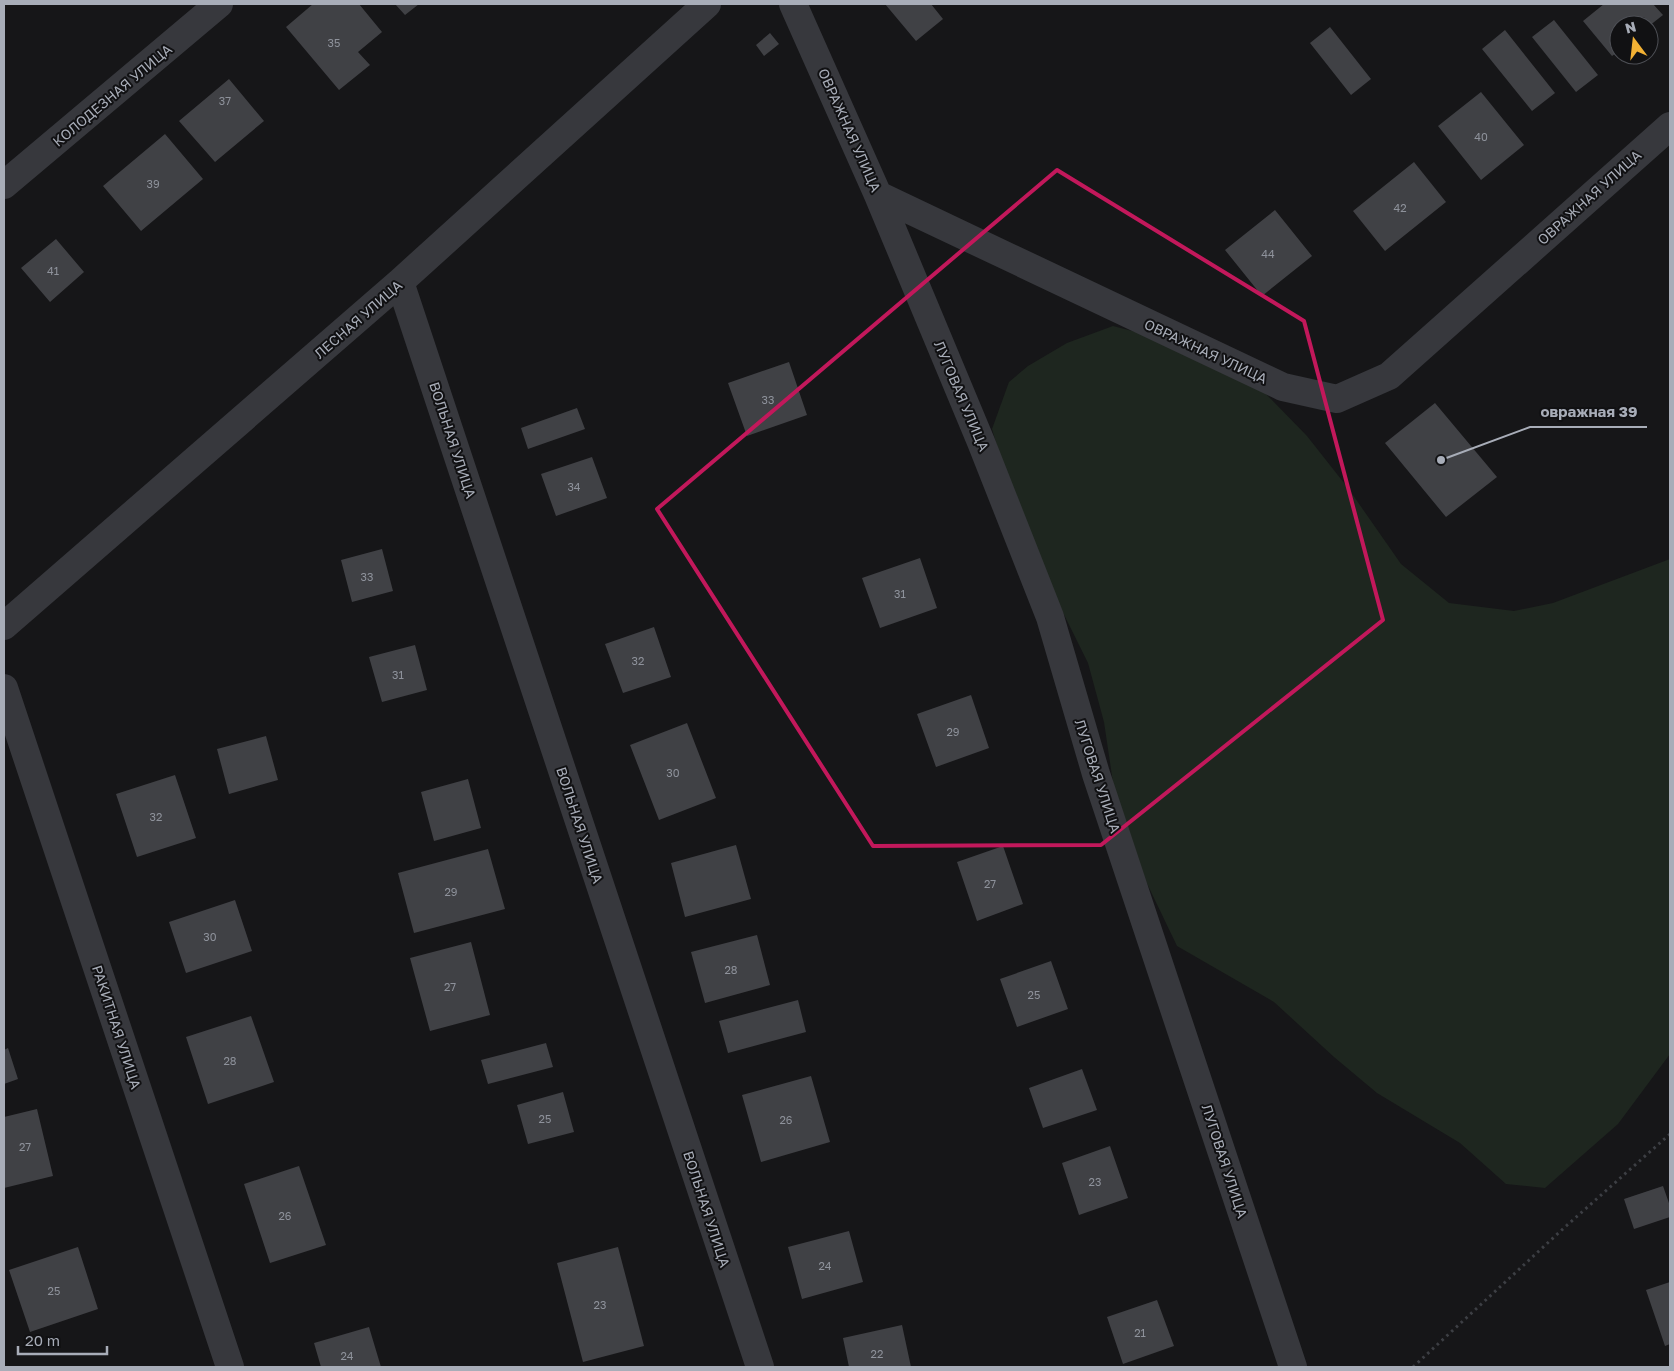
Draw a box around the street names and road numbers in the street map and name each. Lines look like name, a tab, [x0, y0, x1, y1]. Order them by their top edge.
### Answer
street label: КОЛОДЕЗНАЯ УЛИЦА	[49, 40, 175, 150]
street label: ОВРАЖНАЯ УЛИЦА	[815, 65, 885, 195]
street label: ОВРАЖНАЯ УЛИЦА	[1534, 146, 1645, 248]
street label: ЛЕСНАЯ УЛИЦА	[311, 276, 406, 362]
street label: ОВРАЖНАЯ УЛИЦА	[1142, 315, 1271, 387]
street label: ЛУГОВАЯ УЛИЦА	[931, 338, 993, 454]
street label: ВОЛЬНАЯ УЛИЦА	[426, 380, 480, 501]
street label: ЛУГОВАЯ УЛИЦА	[1072, 717, 1125, 836]
street label: ВОЛЬНАЯ УЛИЦА	[553, 765, 607, 886]
street label: РАКИТНАЯ УЛИЦА	[89, 963, 145, 1092]
street label: ЛУГОВАЯ УЛИЦА	[1199, 1102, 1252, 1221]
street label: ВОЛЬНАЯ УЛИЦА	[680, 1149, 734, 1270]

